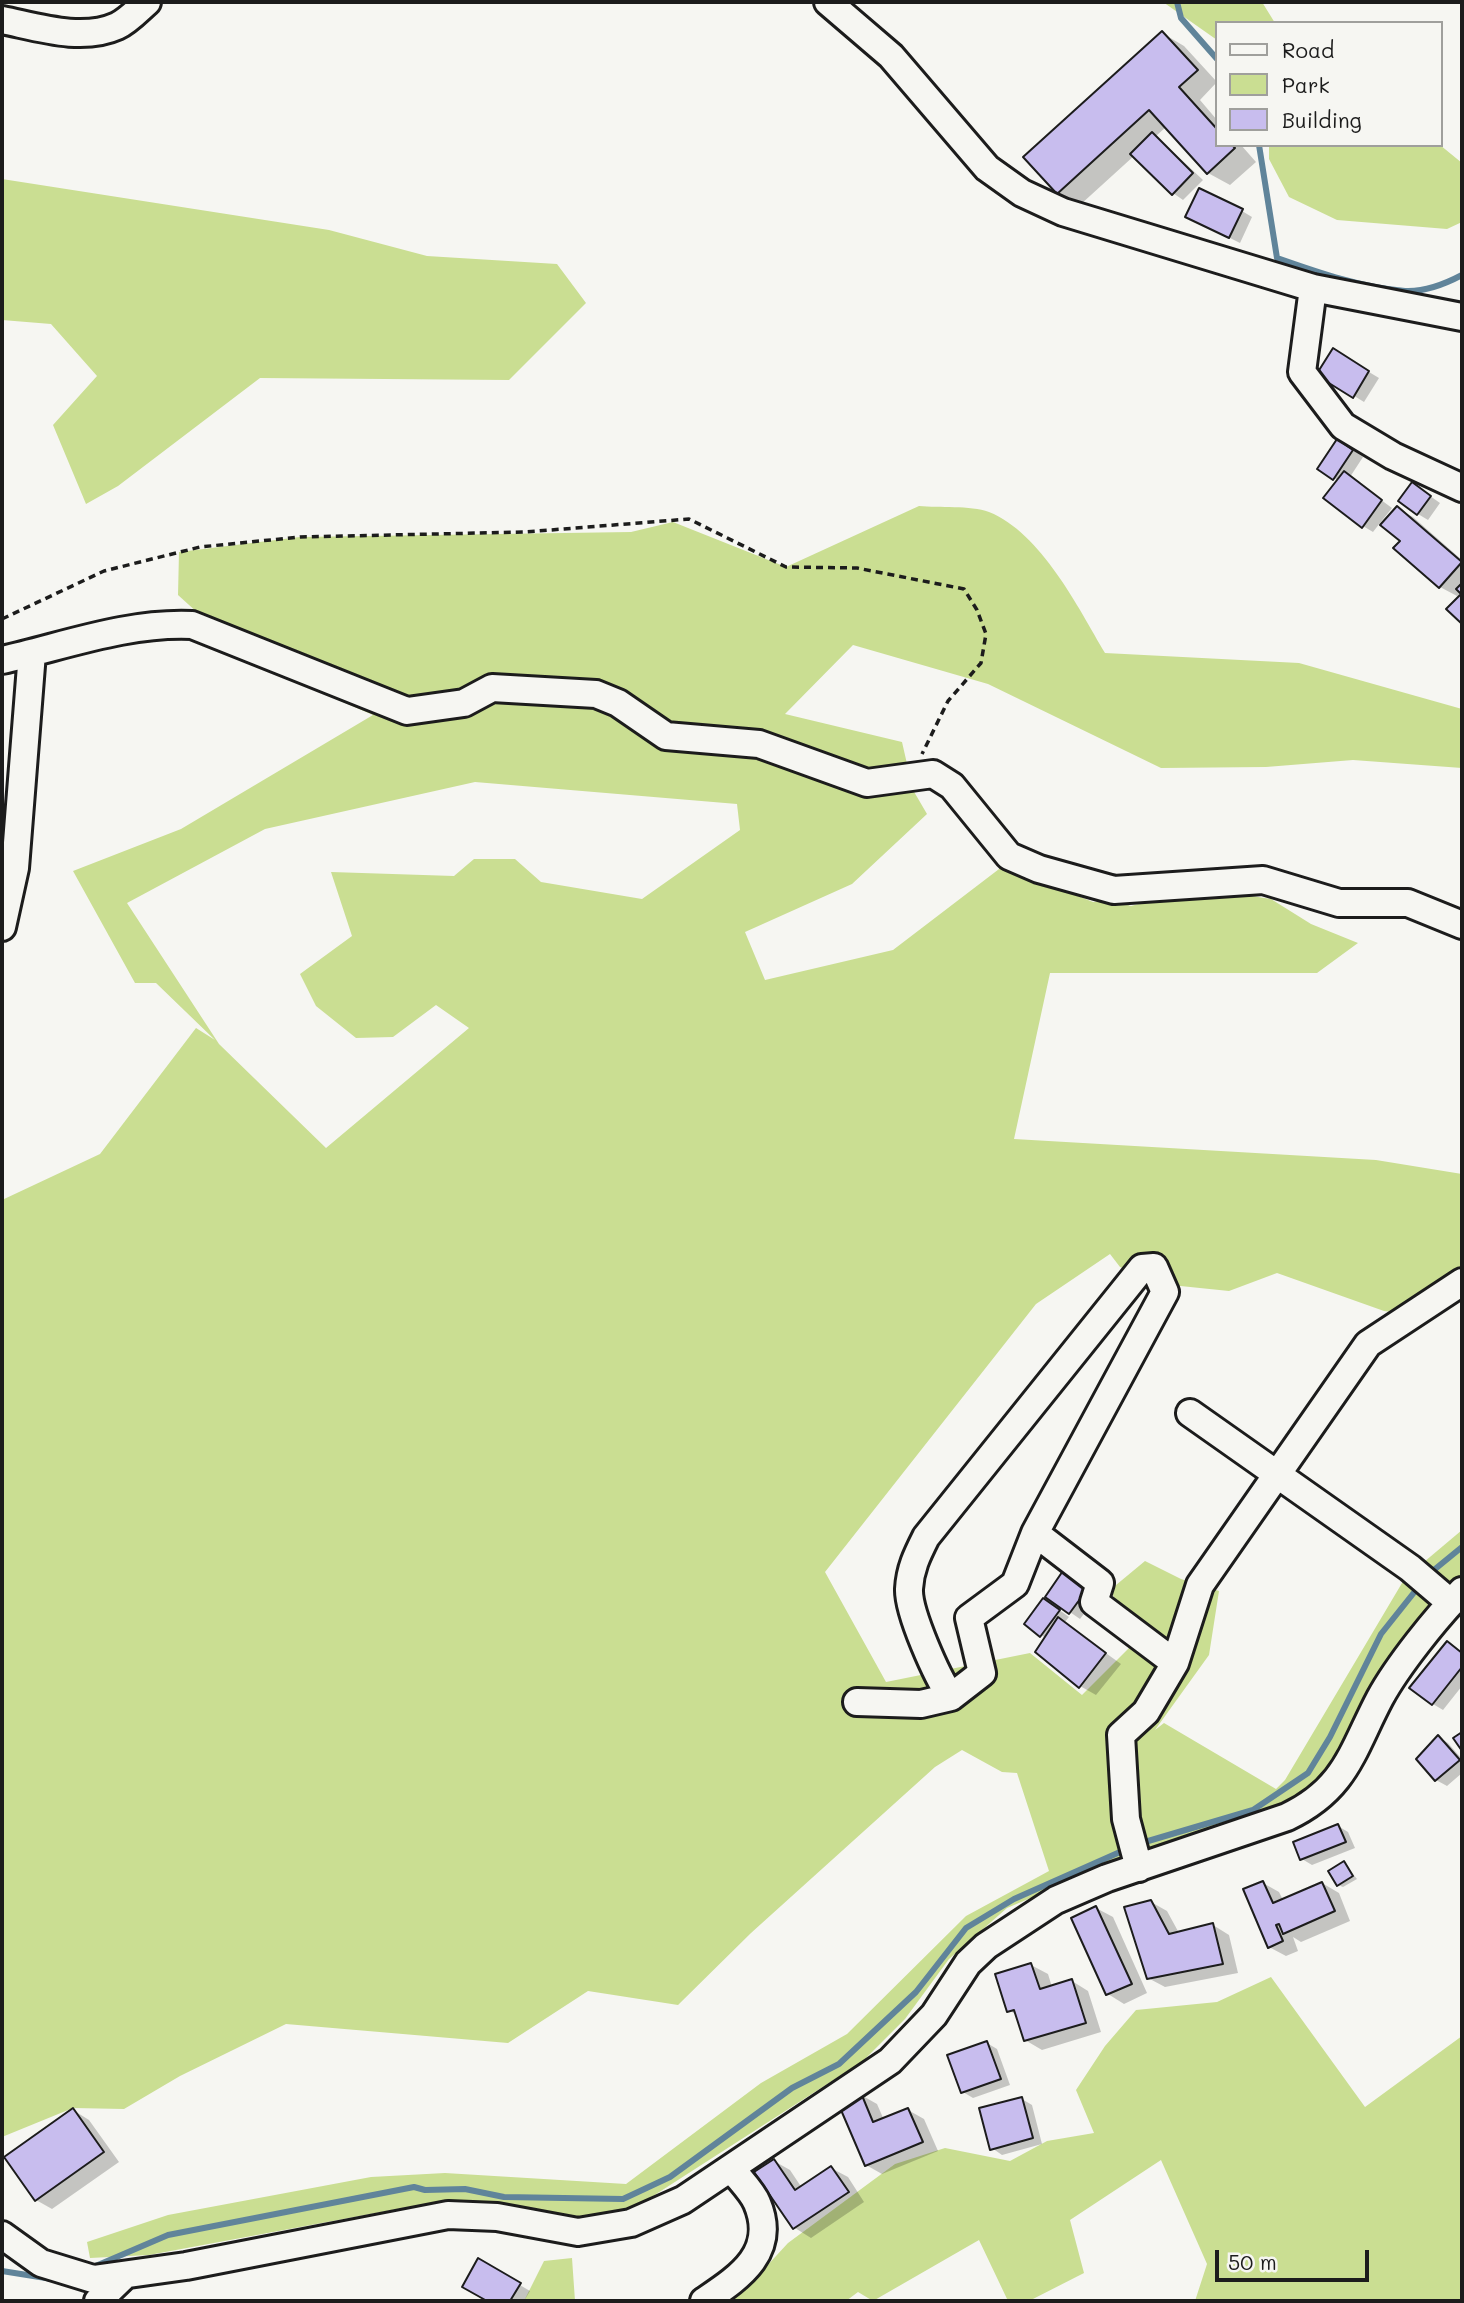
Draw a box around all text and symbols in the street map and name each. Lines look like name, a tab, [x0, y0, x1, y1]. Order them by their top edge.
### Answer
legend	[1216, 21, 1443, 147]
text: Road	[1282, 36, 1334, 63]
text: Park	[1282, 71, 1330, 98]
text: Building	[1282, 106, 1362, 133]
scale bar	[1219, 2236, 1373, 2280]
text: 50 m	[1228, 2248, 1277, 2275]

